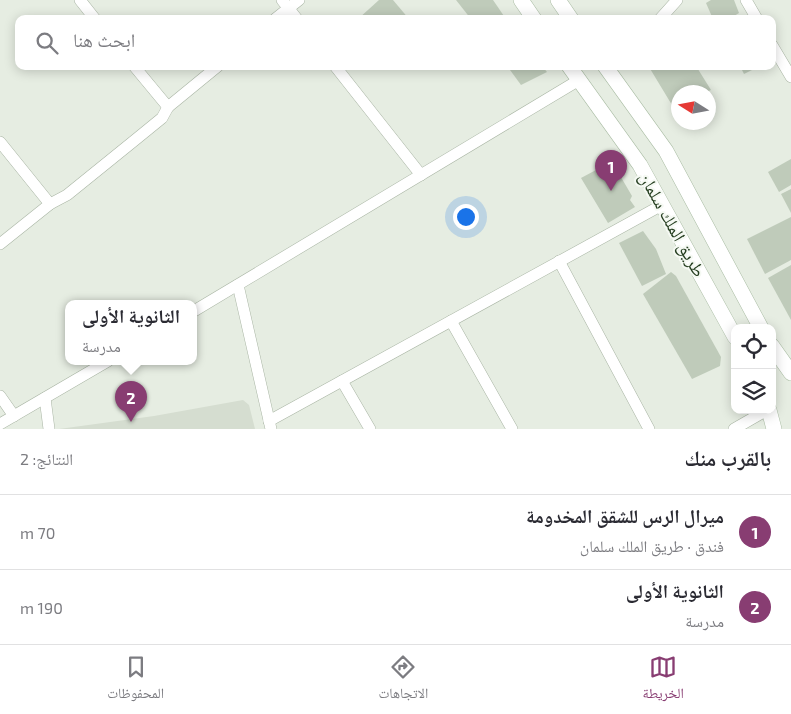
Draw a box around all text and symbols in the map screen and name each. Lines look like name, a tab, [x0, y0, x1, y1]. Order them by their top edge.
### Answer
search box	[15, 15, 776, 70]
text: ابحث هنا	[73, 28, 135, 51]
icon: search	[33, 29, 61, 57]
north arrow	[671, 85, 716, 130]
pin: 1	[595, 150, 627, 191]
street label: طريق الملك سلمان	[634, 168, 711, 281]
your location	[453, 204, 479, 230]
popup	[65, 300, 197, 365]
text: الثانوية الأولى	[82, 304, 180, 327]
map controls	[731, 324, 776, 414]
button: locate	[731, 324, 776, 369]
text: مدرسة	[82, 336, 121, 355]
button: layers	[731, 369, 776, 414]
pin: 2	[115, 381, 147, 422]
text: بالقرب منك	[685, 445, 771, 470]
text: النتائج: 2	[20, 449, 73, 468]
text: ميرال الرس للشقق المخدومة	[526, 504, 724, 527]
text: 70 m	[20, 523, 55, 542]
text: 1	[752, 523, 758, 542]
text: فندق · طريق الملك سلمان	[580, 536, 724, 555]
text: الثانوية الأولى	[626, 579, 724, 602]
text: 190 m	[20, 598, 63, 617]
text: 2	[750, 598, 760, 617]
text: مدرسة	[685, 611, 724, 630]
tab: المحفوظات	[107, 653, 164, 707]
tab: الاتجاهات	[379, 653, 428, 707]
tab: الخريطة	[643, 653, 684, 707]

